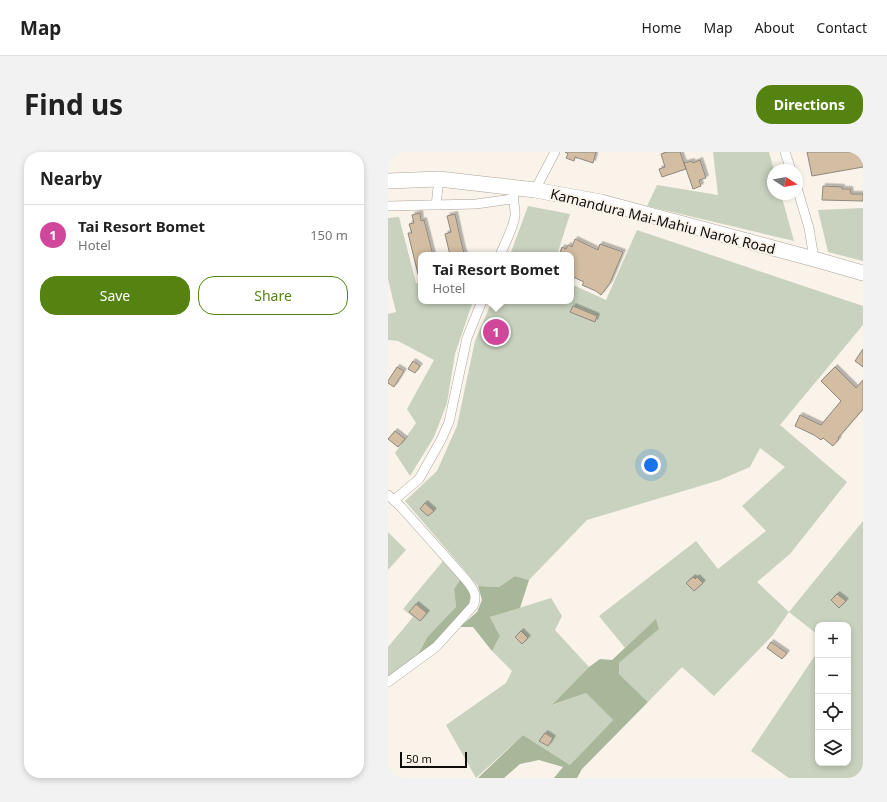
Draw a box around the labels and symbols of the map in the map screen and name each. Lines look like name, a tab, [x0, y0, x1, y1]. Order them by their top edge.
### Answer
north arrow	[767, 164, 803, 200]
street label: Kamandura Mai-Mahiu Narok Road	[548, 184, 778, 258]
pin: 1	[483, 317, 509, 347]
your location	[641, 455, 661, 475]
scale bar	[400, 750, 467, 769]

